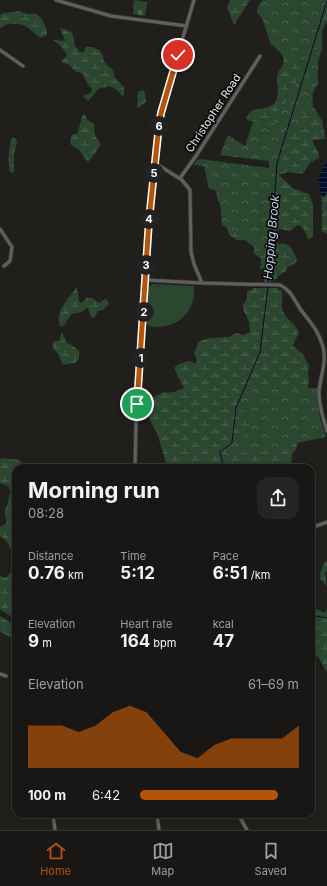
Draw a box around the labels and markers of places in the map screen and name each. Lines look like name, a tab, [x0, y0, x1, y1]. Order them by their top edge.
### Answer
pin	[161, 38, 195, 72]
pin: 6	[149, 116, 169, 136]
pin: 5	[144, 163, 164, 183]
pin: 4	[139, 209, 159, 229]
pin: 3	[136, 255, 156, 275]
pin: 2	[134, 302, 154, 322]
pin: 1	[131, 348, 151, 368]
pin	[120, 387, 154, 421]

